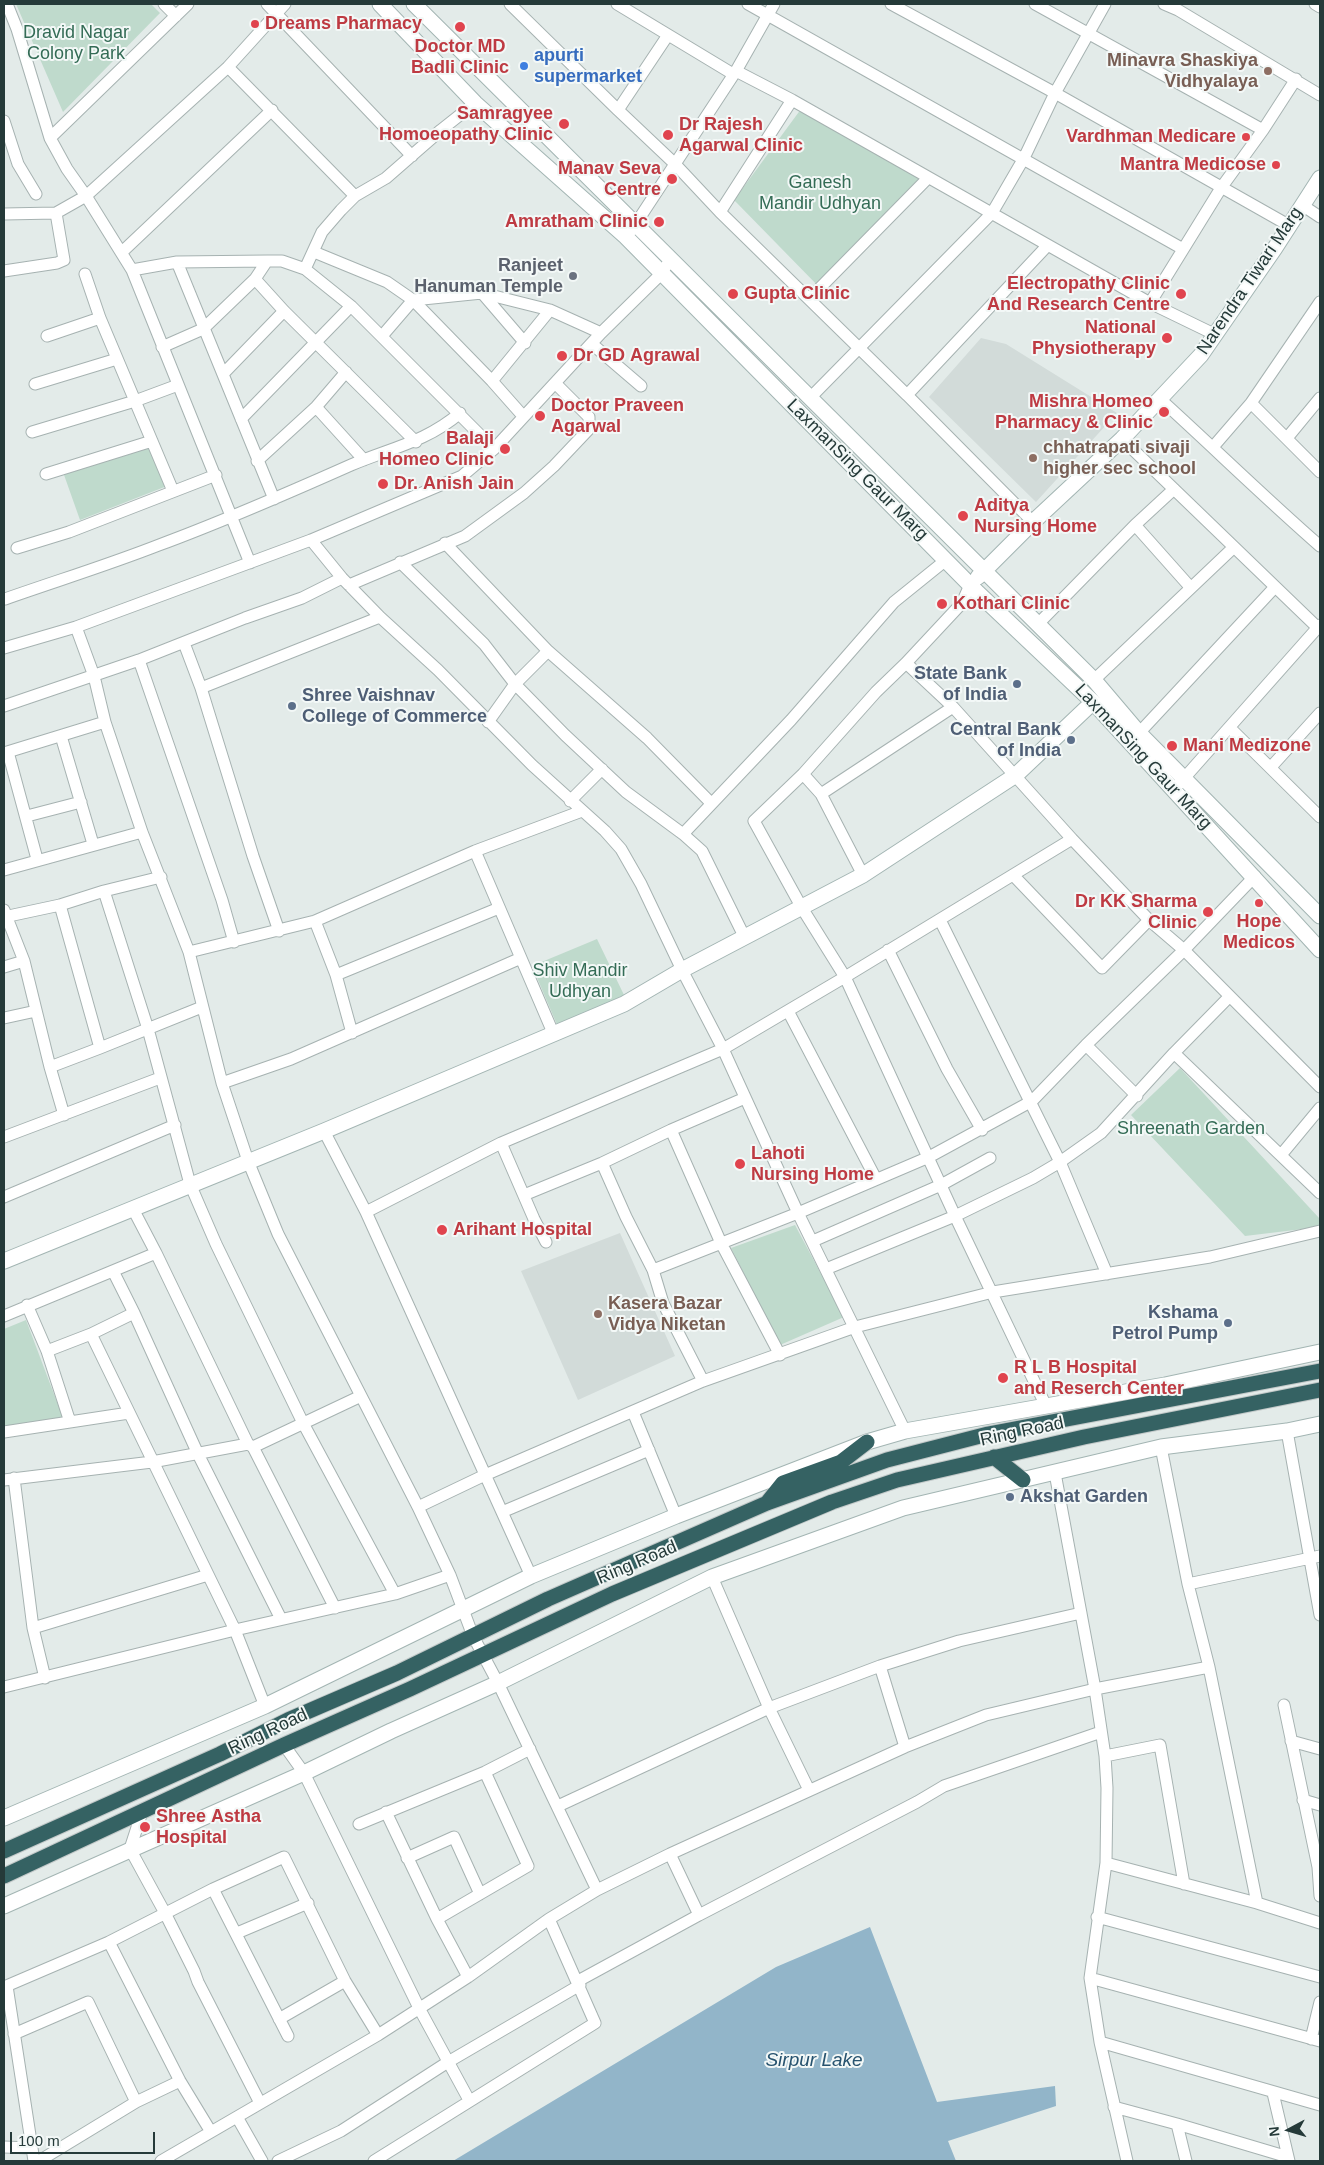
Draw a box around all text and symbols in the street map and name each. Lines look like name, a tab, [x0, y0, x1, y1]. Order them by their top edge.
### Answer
place label: Dreams Pharmacy	[265, 13, 422, 35]
marker: Dreams Pharmacy	[249, 18, 261, 30]
marker: Doctor MD Badli Clinic	[453, 20, 467, 34]
park label: Dravid Nagar Colony Park	[23, 22, 129, 64]
place label: Doctor MD Badli Clinic	[411, 36, 509, 78]
place label: apurti supermarket	[534, 45, 642, 88]
place label: Minavra Shaskiya Vidhyalaya	[1107, 50, 1258, 92]
marker: apurti supermarket	[518, 60, 530, 72]
marker: Minavra Shaskiya Vidhyalaya	[1262, 65, 1274, 77]
place label: Samragyee Homoeopathy Clinic	[379, 103, 553, 146]
place label: Dr Rajesh Agarwal Clinic	[679, 114, 803, 156]
marker: Samragyee Homoeopathy Clinic	[557, 117, 571, 131]
place label: Vardhman Medicare	[1066, 126, 1236, 148]
marker: Dr Rajesh Agarwal Clinic	[661, 128, 675, 142]
marker: Vardhman Medicare	[1240, 131, 1252, 143]
place label: Mantra Medicose	[1120, 154, 1266, 176]
place label: Manav Seva Centre	[558, 158, 661, 200]
marker: Mantra Medicose	[1270, 159, 1282, 171]
marker: Manav Seva Centre	[665, 172, 679, 186]
park label: Ganesh Mandir Udhyan	[759, 172, 881, 214]
street label: Narendra Tiwari Marg	[1193, 203, 1307, 359]
place label: Amratham Clinic	[505, 211, 648, 233]
marker: Amratham Clinic	[652, 215, 666, 229]
place label: Ranjeet Hanuman Temple	[414, 255, 563, 298]
marker: Ranjeet Hanuman Temple	[567, 270, 579, 282]
place label: Electropathy Clinic And Research Centre	[987, 273, 1170, 316]
place label: Gupta Clinic	[744, 283, 850, 305]
marker: Gupta Clinic	[726, 287, 740, 301]
marker: Electropathy Clinic And Research Centre	[1174, 287, 1188, 301]
place label: National Physiotherapy	[1032, 317, 1156, 359]
marker: National Physiotherapy	[1160, 331, 1174, 345]
place label: Dr GD Agrawal	[573, 345, 700, 367]
marker: Dr GD Agrawal	[555, 349, 569, 363]
place label: Mishra Homeo Pharmacy & Clinic	[995, 391, 1153, 434]
place label: Doctor Praveen Agarwal	[551, 395, 684, 438]
street label: LaxmanSing Gaur Marg	[782, 395, 932, 545]
marker: Mishra Homeo Pharmacy & Clinic	[1157, 405, 1171, 419]
marker: Doctor Praveen Agarwal	[533, 409, 547, 423]
place label: Balaji Homeo Clinic	[379, 428, 494, 470]
place label: chhatrapati sivaji higher sec school	[1043, 437, 1196, 479]
marker: Balaji Homeo Clinic	[498, 442, 512, 456]
marker: chhatrapati sivaji higher sec school	[1027, 452, 1039, 464]
place label: Dr. Anish Jain	[394, 473, 514, 495]
marker: Dr. Anish Jain	[376, 477, 390, 491]
place label: Aditya Nursing Home	[974, 495, 1097, 538]
marker: Aditya Nursing Home	[956, 509, 970, 523]
place label: Kothari Clinic	[953, 593, 1070, 615]
marker: Kothari Clinic	[935, 597, 949, 611]
place label: State Bank of India	[914, 663, 1007, 706]
marker: State Bank of India	[1011, 678, 1023, 690]
street label: LaxmanSing Gaur Marg	[1070, 680, 1216, 834]
place label: Shree Vaishnav College of Commerce	[302, 685, 487, 728]
marker: Shree Vaishnav College of Commerce	[286, 700, 298, 712]
place label: Central Bank of India	[950, 719, 1061, 762]
marker: Central Bank of India	[1065, 734, 1077, 746]
place label: Mani Medizone	[1183, 735, 1311, 757]
marker: Mani Medizone	[1165, 739, 1179, 753]
place label: Dr KK Sharma Clinic	[1075, 891, 1197, 934]
marker: Hope Medicos	[1253, 897, 1265, 909]
marker: Dr KK Sharma Clinic	[1201, 905, 1215, 919]
place label: Hope Medicos	[1223, 911, 1295, 954]
park label: Shiv Mandir Udhyan	[532, 960, 628, 1002]
park label: Shreenath Garden	[1117, 1118, 1265, 1140]
place label: Lahoti Nursing Home	[751, 1143, 874, 1186]
marker: Lahoti Nursing Home	[733, 1157, 747, 1171]
place label: Arihant Hospital	[453, 1219, 592, 1241]
marker: Arihant Hospital	[435, 1223, 449, 1237]
place label: Kasera Bazar Vidya Niketan	[608, 1293, 726, 1336]
place label: Kshama Petrol Pump	[1112, 1302, 1218, 1345]
marker: Kasera Bazar Vidya Niketan	[592, 1308, 604, 1320]
marker: Kshama Petrol Pump	[1222, 1317, 1234, 1329]
place label: R L B Hospital and Reserch Center	[1014, 1357, 1184, 1400]
marker: R L B Hospital and Reserch Center	[996, 1371, 1010, 1385]
street label: Ring Road	[978, 1413, 1066, 1451]
place label: Akshat Garden	[1020, 1486, 1148, 1508]
marker: Akshat Garden	[1004, 1491, 1016, 1503]
street label: Ring Road	[594, 1536, 680, 1590]
street label: Ring Road	[225, 1704, 311, 1760]
place label: Shree Astha Hospital	[156, 1806, 261, 1848]
marker: Shree Astha Hospital	[138, 1820, 152, 1834]
water label: Sirpur Lake	[765, 2050, 863, 2072]
north arrow	[1264, 2105, 1314, 2155]
scale bar	[12, 2122, 158, 2154]
text: N	[1266, 2126, 1283, 2137]
text: 100 m	[18, 2132, 60, 2149]

